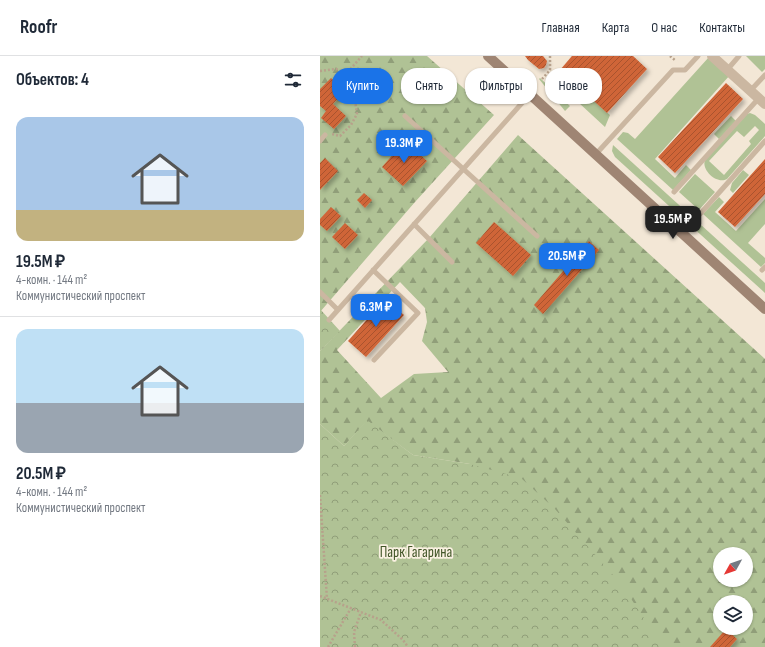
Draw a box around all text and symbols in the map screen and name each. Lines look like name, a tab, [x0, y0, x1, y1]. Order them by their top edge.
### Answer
text: Roofr	[20, 16, 57, 39]
text: Главная	[542, 19, 580, 36]
text: Карта	[602, 19, 629, 36]
text: О нас	[651, 19, 677, 36]
text: Контакты	[699, 19, 745, 36]
chip: Купить	[332, 68, 393, 104]
chip: Снять	[401, 68, 457, 104]
chip: Фильтры	[465, 68, 537, 104]
chip: Новое	[545, 68, 602, 104]
icon: filters	[282, 69, 304, 91]
text: Объектов: 4	[16, 70, 89, 90]
pin: 19.3M ₽	[367, 130, 441, 164]
text: 19.3M ₽	[385, 135, 423, 151]
icon: home	[124, 143, 196, 215]
pin: 19.5M ₽	[636, 206, 710, 240]
text: 19.5M ₽	[654, 211, 692, 227]
pin: 20.5M ₽	[530, 243, 604, 277]
text: 20.5M ₽	[548, 248, 586, 264]
text: 19.5M ₽	[16, 252, 65, 272]
text: 4-комн. · 144 m²	[16, 272, 87, 288]
text: Коммунистический проспект	[16, 288, 145, 304]
pin: 6.3M ₽	[343, 294, 409, 328]
text: 6.3M ₽	[360, 299, 392, 315]
icon: home	[124, 355, 196, 427]
text: 20.5M ₽	[16, 464, 66, 484]
text: 4-комн. · 144 m²	[16, 484, 87, 500]
text: Коммунистический проспект	[16, 500, 145, 516]
park label: Парк Гагарина	[380, 543, 453, 562]
north arrow	[713, 547, 753, 587]
map controls	[713, 547, 753, 635]
button: layers	[713, 595, 753, 635]

